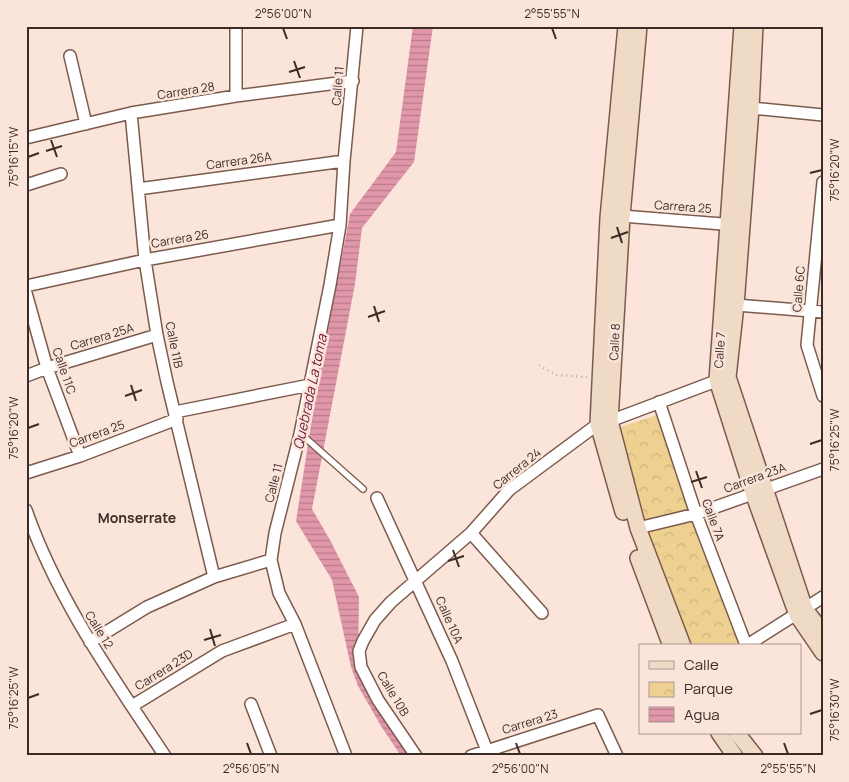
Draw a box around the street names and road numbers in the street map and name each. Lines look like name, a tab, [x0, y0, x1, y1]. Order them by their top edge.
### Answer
street label: Calle 11	[327, 65, 348, 106]
street label: Carrera 28	[156, 78, 216, 103]
street label: Carrera 26A	[205, 147, 273, 174]
street label: Carrera 25	[654, 196, 712, 217]
street label: Carrera 26	[150, 225, 210, 252]
street label: Calle 6C	[788, 265, 809, 313]
street label: Carrera 25A	[68, 319, 136, 354]
street label: Calle 11B	[162, 320, 187, 370]
street label: Calle 8	[605, 323, 624, 361]
street label: Calle 7	[710, 331, 729, 369]
street label: Calle 11C	[49, 345, 80, 397]
street label: Carrera 25	[67, 416, 127, 451]
street label: Carrera 24	[489, 444, 544, 493]
street label: Carrera 23A	[721, 458, 789, 497]
street label: Calle 11	[260, 462, 287, 504]
street label: Calle 7A	[698, 497, 729, 544]
street label: Calle 10A	[432, 594, 468, 646]
street label: Calle 12	[81, 608, 118, 652]
street label: Carrera 23D	[131, 645, 196, 694]
street label: Calle 10B	[373, 668, 413, 719]
street label: Carrera 23	[500, 705, 560, 738]

